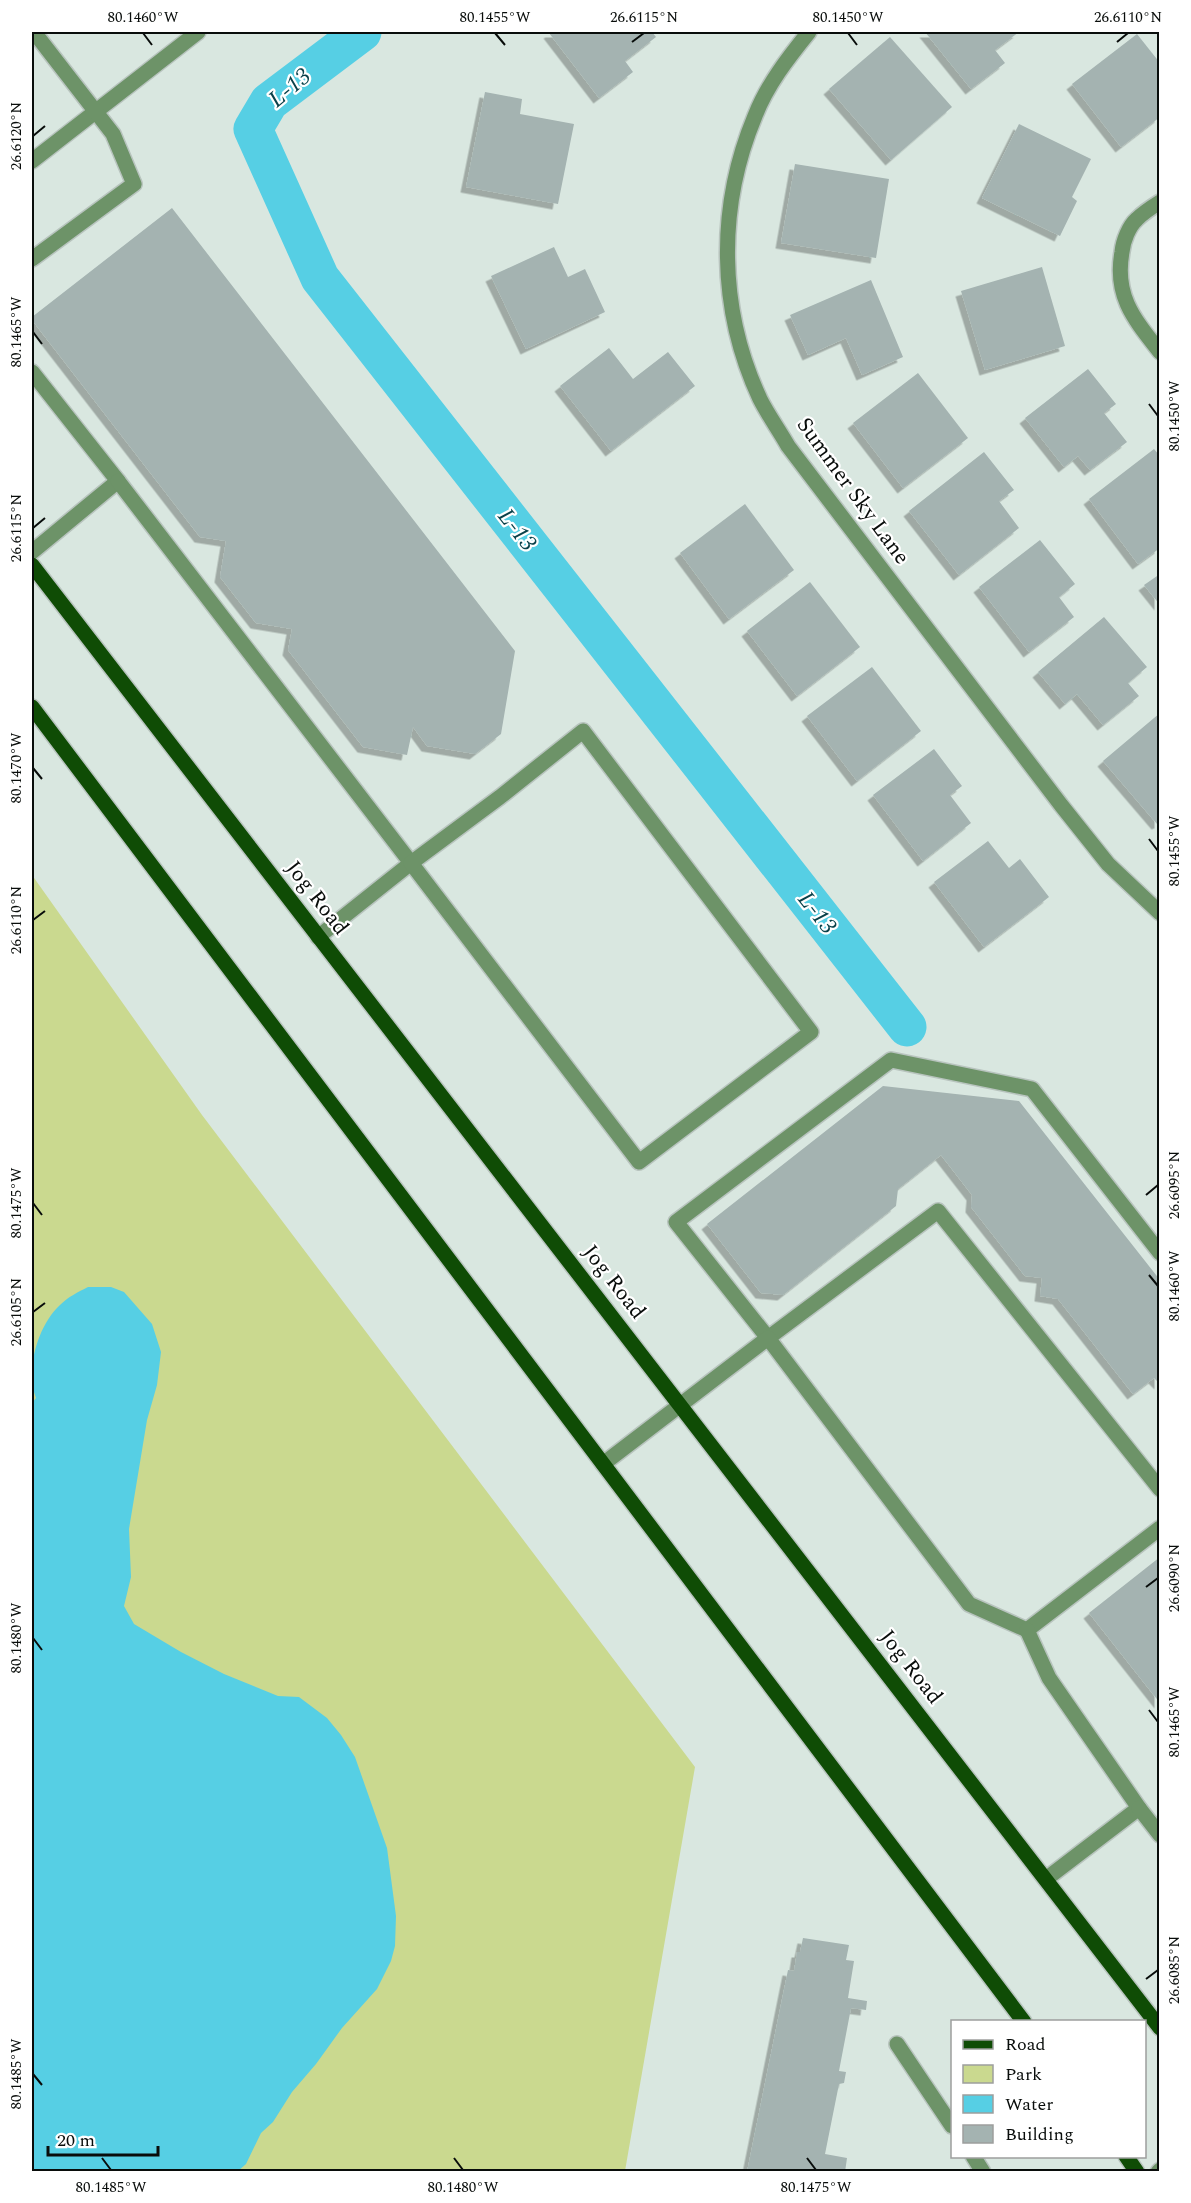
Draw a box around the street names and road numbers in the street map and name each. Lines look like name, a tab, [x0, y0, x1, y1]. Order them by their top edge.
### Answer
street label: Summer Sky Lane	[788, 411, 918, 571]
street label: Jog Road	[277, 854, 357, 942]
street label: Jog Road	[574, 1238, 654, 1326]
street label: Jog Road	[871, 1623, 951, 1711]

